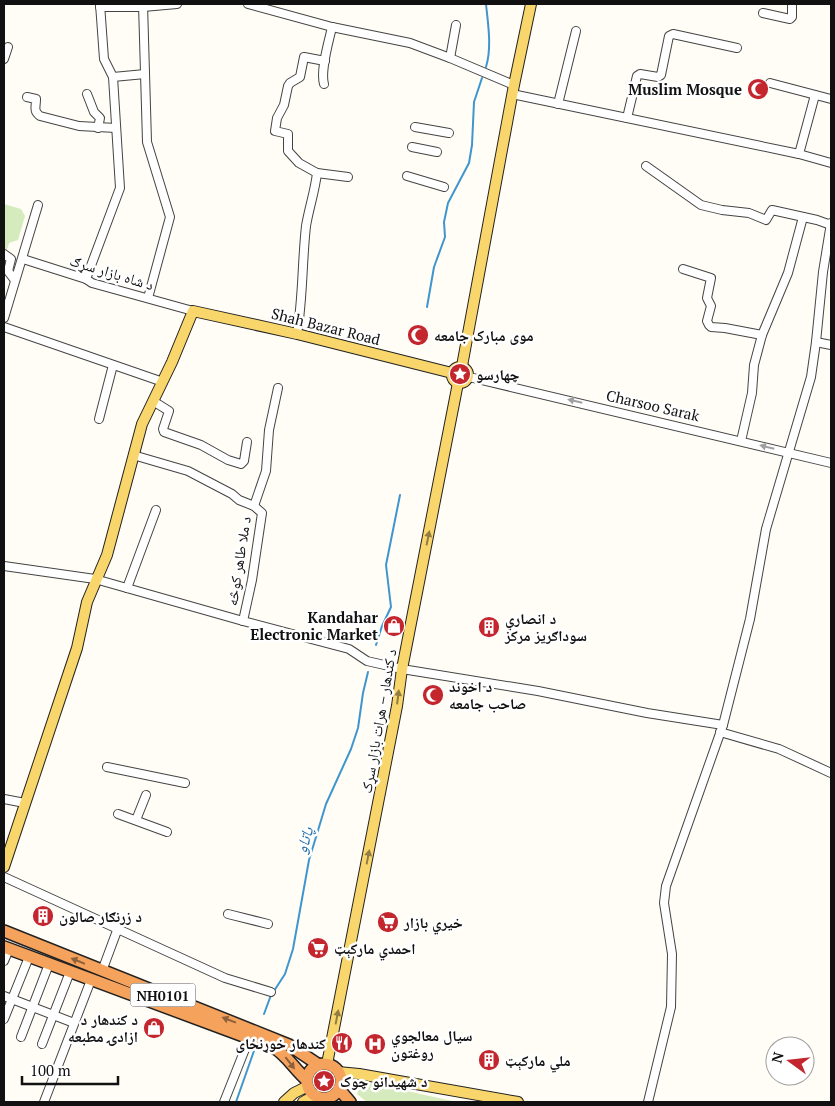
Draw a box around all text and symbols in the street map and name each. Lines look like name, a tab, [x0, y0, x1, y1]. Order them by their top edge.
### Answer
mosque icon: Muslim Mosque	[746, 77, 770, 101]
place label: Muslim Mosque	[628, 79, 742, 99]
street label: د شاه بازار سړګ	[68, 250, 156, 294]
street label: Shah Bazar Road	[270, 303, 382, 349]
mosque icon: موی مبارک جامعه	[406, 323, 430, 347]
place label: موی مبارک جامعه	[434, 325, 533, 345]
place icon: چهارسو	[448, 362, 472, 386]
place label: چهارسو	[476, 364, 520, 384]
street label: Charsoo Sarak	[604, 385, 702, 426]
one-way arrow	[567, 397, 582, 405]
one-way arrow	[759, 443, 774, 451]
street label: د ملا طاهر کوڅه	[221, 515, 255, 607]
one-way arrow	[424, 529, 432, 545]
place label: Kandahar Electronic Market	[250, 607, 379, 644]
place label: د انصاري سوداګریز مرکز	[504, 608, 587, 645]
shop icon: Kandahar Electronic Market	[382, 614, 406, 638]
building icon: د انصاري سوداګریز مرکز	[477, 615, 501, 639]
street label: د کندهار – هرات بازار سړک	[355, 647, 401, 795]
place label: د اخوند صاحب جامعه	[449, 676, 526, 713]
mosque icon: د اخوند صاحب جامعه	[421, 683, 445, 707]
one-way arrow	[394, 689, 402, 705]
water label: پاتاو	[289, 824, 318, 857]
one-way arrow	[364, 849, 372, 865]
building icon: د زرنګار صالون	[31, 904, 55, 928]
place label: د زرنګار صالون	[59, 906, 142, 926]
supermarket icon: خیري بازار	[376, 910, 400, 934]
place label: خیري بازار	[403, 912, 463, 935]
supermarket icon: احمدي مارکېټ	[306, 936, 330, 960]
place label: احمدي مارکېټ	[334, 938, 415, 961]
one-way arrow	[70, 957, 85, 965]
road number: NH0101	[130, 984, 196, 1006]
one-way arrow	[333, 1008, 341, 1024]
place label: د کندهار د ازادۍ مطبعه	[68, 1009, 138, 1046]
shop icon: د کندهار د ازادۍ مطبعه	[142, 1016, 166, 1040]
one-way arrow	[222, 1016, 236, 1024]
place label: سيال معالجوي روغتون	[391, 1025, 473, 1062]
restaurant icon: کندهار خوړنځای	[330, 1031, 354, 1055]
hospital icon: سيال معالجوي روغتون	[363, 1032, 387, 1056]
place label: کندهار خوړنځای	[235, 1033, 326, 1053]
north arrow	[765, 1036, 815, 1086]
building icon: ملي مارکېټ	[477, 1048, 501, 1072]
place label: ملي مارکېټ	[505, 1050, 571, 1073]
text: N	[766, 1050, 788, 1065]
scale bar	[22, 1054, 119, 1086]
one-way arrow	[285, 1056, 296, 1069]
text: 100 m	[30, 1060, 71, 1080]
place icon: د شهيدانو چوک	[312, 1069, 336, 1093]
place label: د شهيدانو چوک	[340, 1071, 428, 1091]

